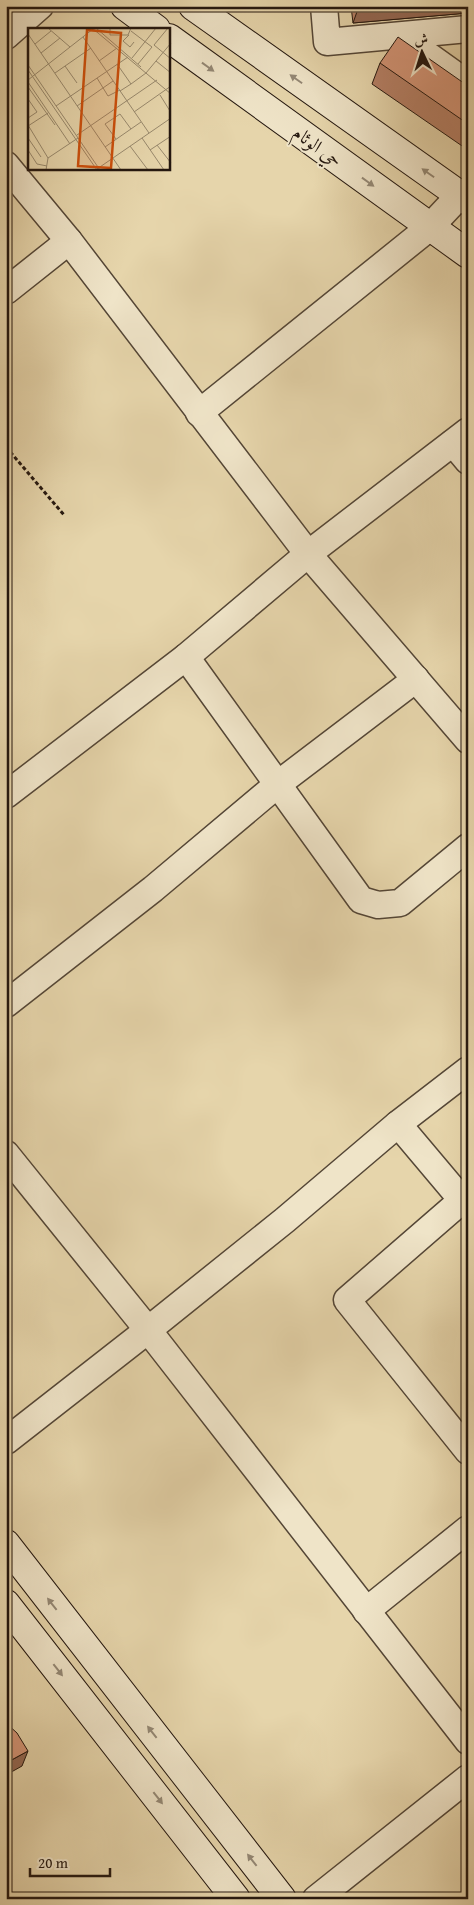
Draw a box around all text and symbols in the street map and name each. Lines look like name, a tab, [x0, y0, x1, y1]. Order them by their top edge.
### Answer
inset map	[28, 28, 170, 170]
north arrow	[396, 28, 446, 78]
text: ش	[413, 29, 429, 49]
one-way arrow	[201, 62, 215, 72]
one-way arrow	[289, 74, 302, 84]
street label: حي الوئام	[286, 118, 349, 176]
one-way arrow	[421, 168, 435, 178]
one-way arrow	[361, 177, 374, 188]
one-way arrow	[47, 1598, 58, 1611]
one-way arrow	[52, 1663, 63, 1676]
one-way arrow	[147, 1726, 158, 1739]
one-way arrow	[152, 1791, 163, 1804]
scale bar	[30, 1845, 110, 1877]
text: 20 m	[38, 1852, 69, 1873]
one-way arrow	[247, 1853, 257, 1867]

